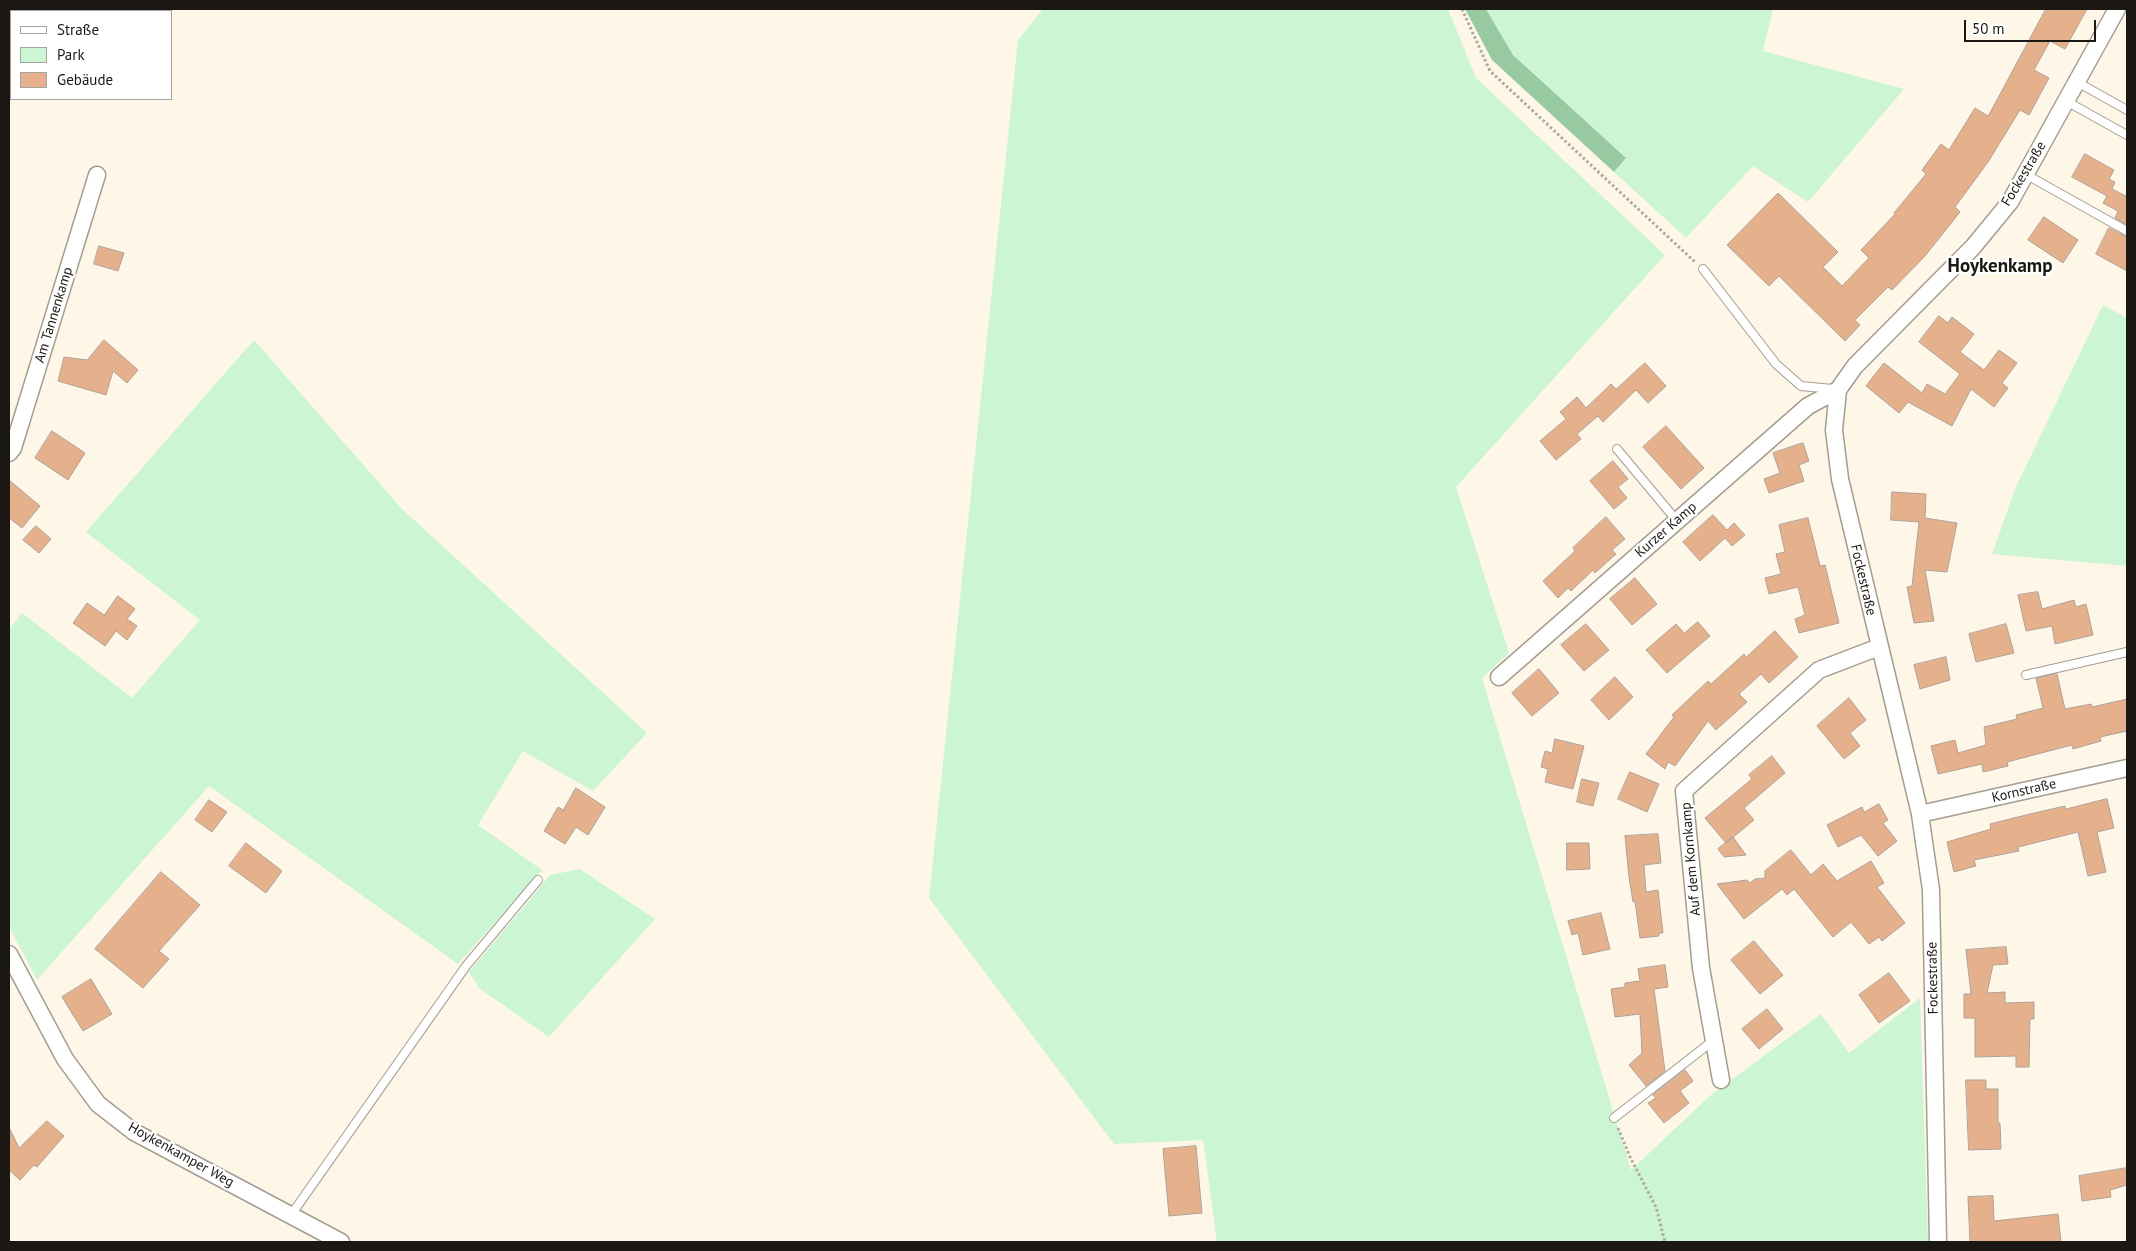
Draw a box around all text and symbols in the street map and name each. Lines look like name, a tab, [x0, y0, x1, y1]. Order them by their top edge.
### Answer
legend	[10, 10, 172, 100]
scale bar	[1966, 10, 2098, 42]
text: 50 m	[1972, 19, 2005, 38]
text: Straße	[57, 20, 99, 39]
text: Park	[57, 45, 85, 64]
text: Gebäude	[57, 70, 113, 89]
street label: Fockestraße	[1998, 139, 2050, 209]
district label: Hoykenkamp	[1948, 256, 2052, 278]
street label: Am Tannenkamp	[31, 265, 77, 365]
street label: Kurzer Kamp	[1632, 499, 1700, 561]
street label: Fockestraße	[1847, 543, 1879, 617]
street label: Kornstraße	[1990, 775, 2058, 807]
street label: Auf dem Kornkamp	[1678, 801, 1704, 917]
street label: Fockestraße	[1924, 942, 1942, 1014]
street label: Hoykenkamper Weg	[125, 1119, 237, 1191]

